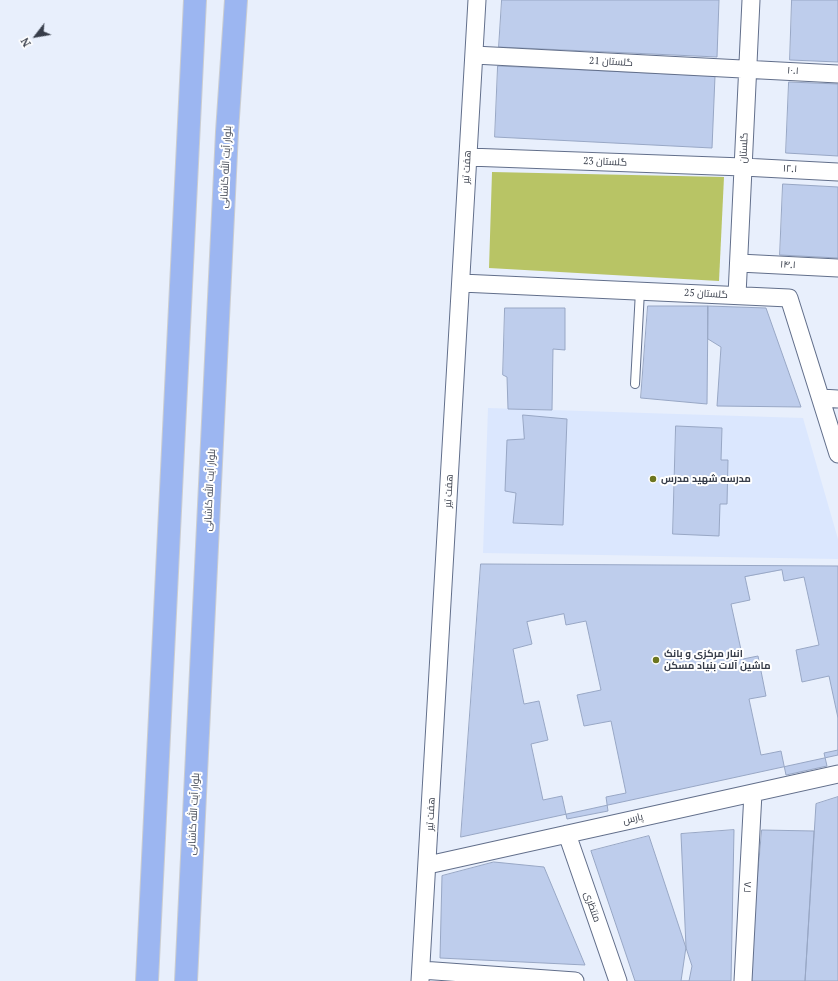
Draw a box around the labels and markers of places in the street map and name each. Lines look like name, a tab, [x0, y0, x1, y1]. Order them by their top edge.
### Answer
place label: مدرسه شهید مدرس	[661, 473, 751, 485]
marker: مدرسه شهید مدرس	[648, 474, 658, 484]
place label: انبار مرکزی و بانک ماشین آلات بنیاد مسکن	[664, 648, 771, 672]
marker: انبار مرکزی و بانک ماشین آلات بنیاد مسکن	[651, 655, 661, 665]

